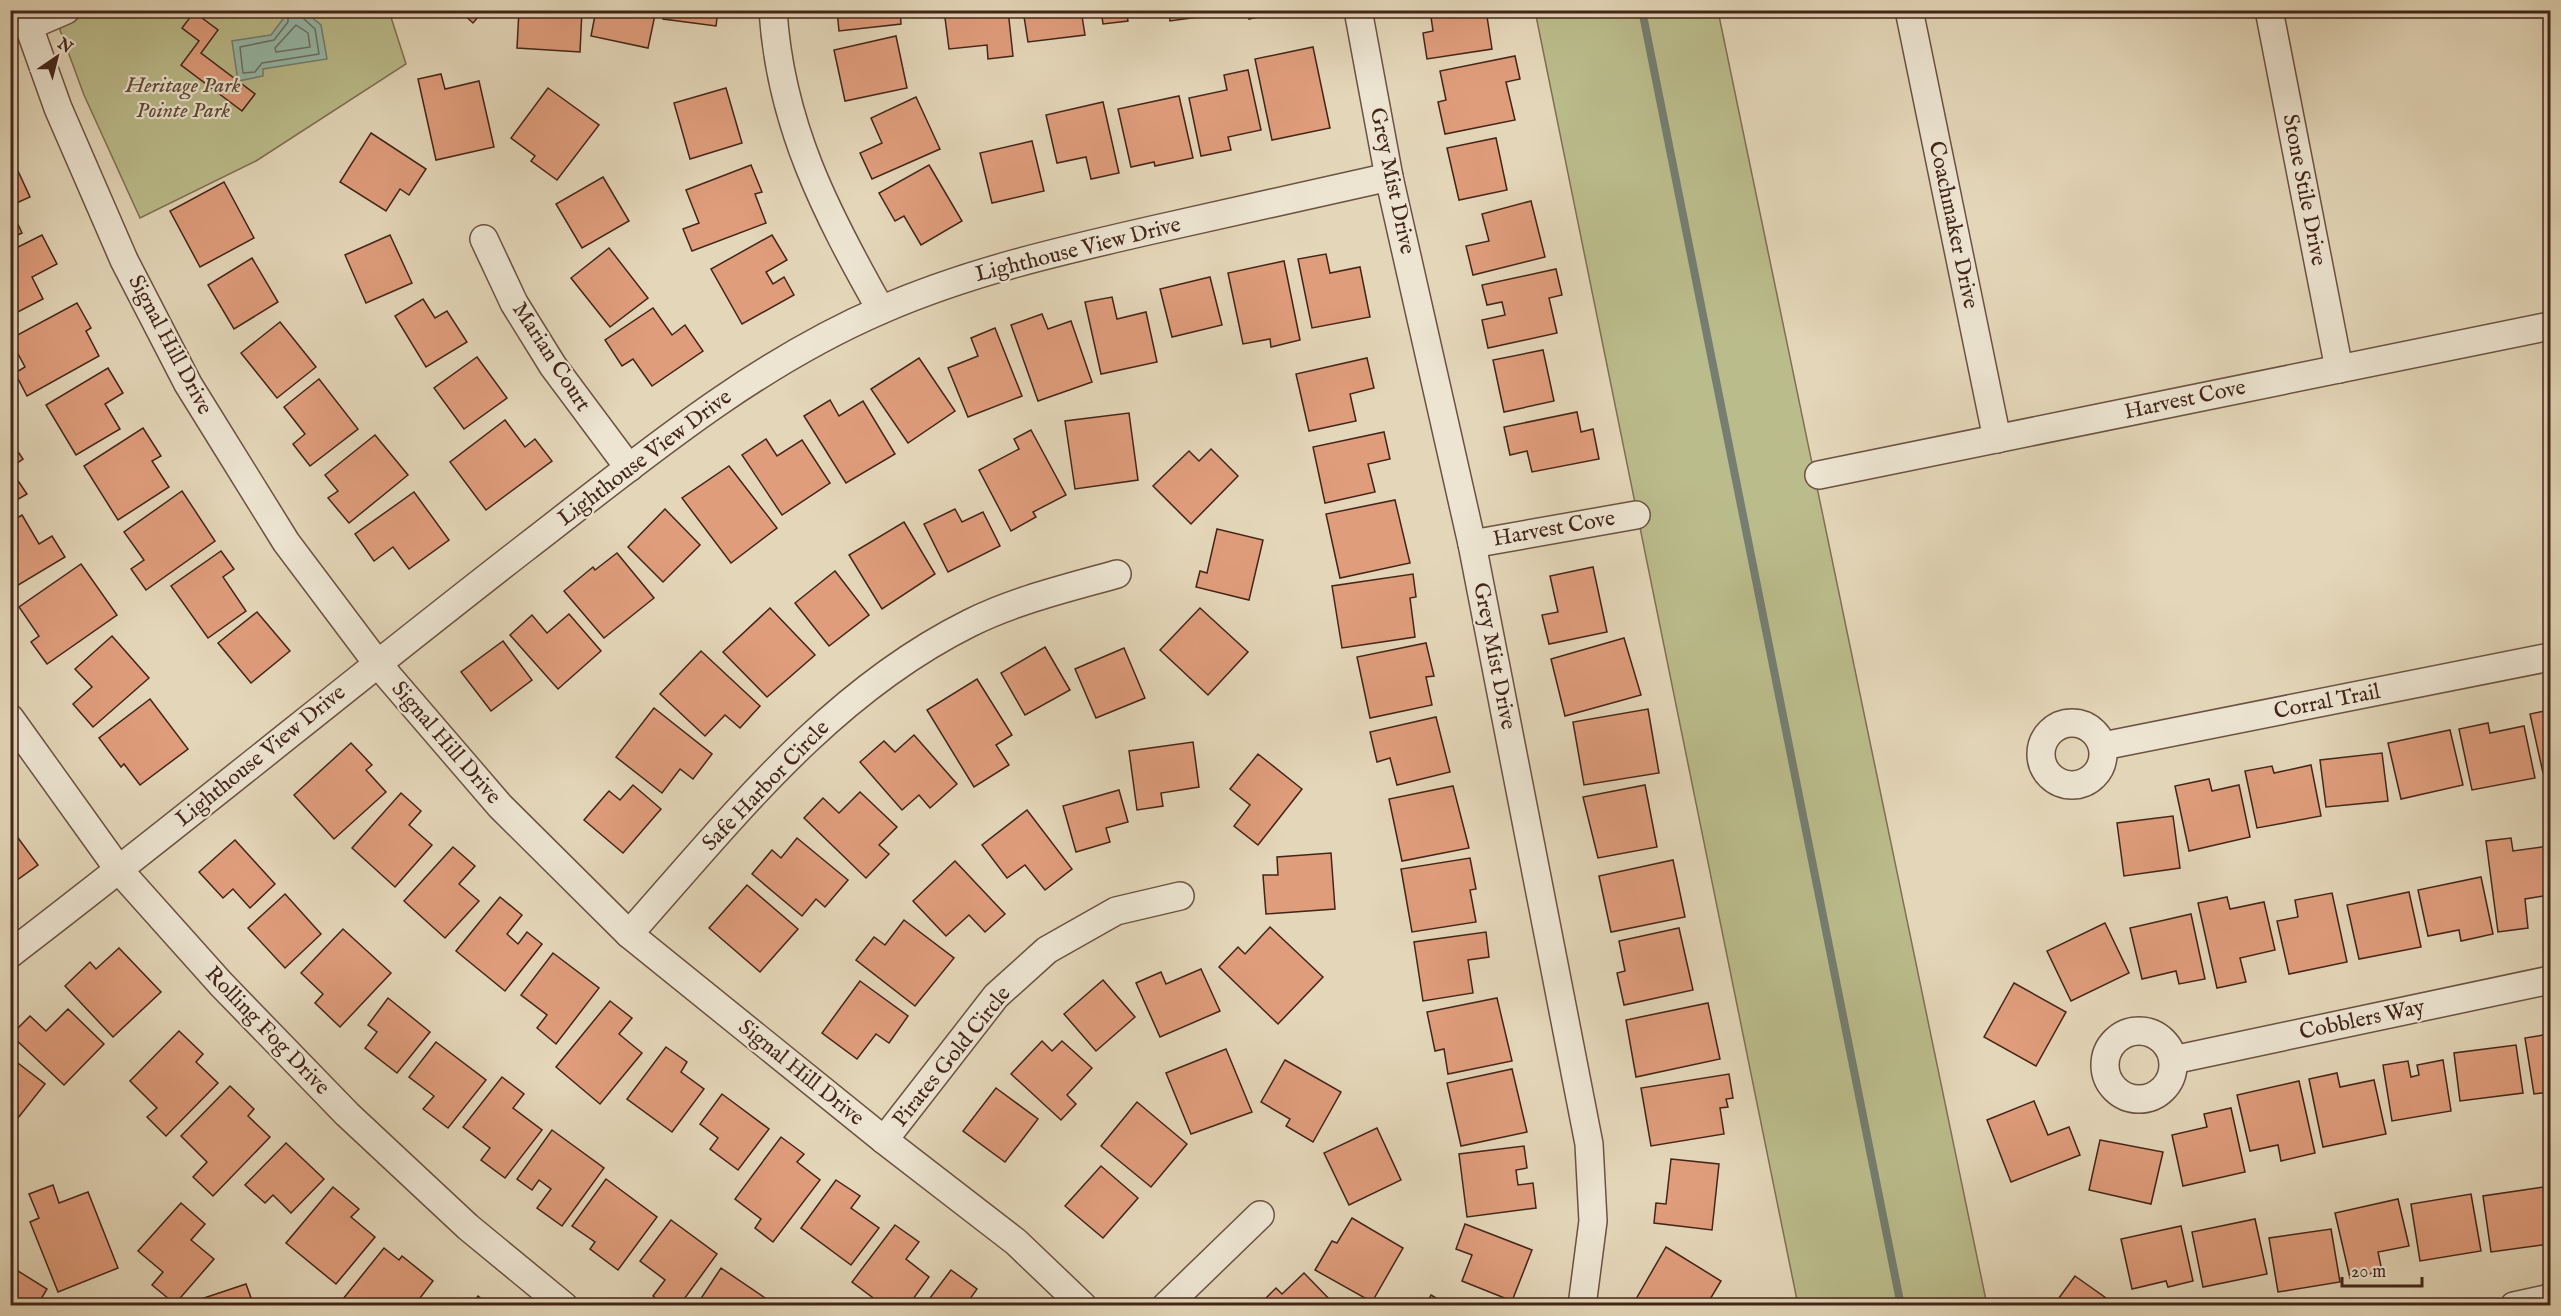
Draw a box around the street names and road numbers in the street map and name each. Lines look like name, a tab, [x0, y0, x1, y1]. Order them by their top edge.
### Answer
street label: Grey Mist Drive	[1363, 105, 1421, 257]
street label: Stone Stile Drive	[2276, 112, 2332, 268]
street label: Coachmaker Drive	[1922, 139, 1984, 311]
street label: Lighthouse View Drive	[972, 211, 1184, 289]
street label: Signal Hill Drive	[121, 270, 219, 420]
street label: Marian Court	[505, 297, 597, 417]
street label: Harvest Cove	[2122, 373, 2248, 427]
street label: Lighthouse View Drive	[552, 383, 738, 533]
street label: Harvest Cove	[1491, 504, 1617, 554]
street label: Grey Mist Drive	[1466, 580, 1522, 732]
street label: Signal Hill Drive	[385, 676, 507, 810]
street label: Corral Trail	[2271, 678, 2383, 726]
street label: Lighthouse View Drive	[170, 679, 352, 833]
street label: Safe Harbor Circle	[696, 715, 836, 857]
street label: Rolling Fog Drive	[198, 961, 336, 1101]
street label: Pirates Gold Circle	[887, 981, 1017, 1133]
street label: Cobblers Way	[2297, 993, 2427, 1047]
street label: Signal Hill Drive	[732, 1014, 870, 1132]

